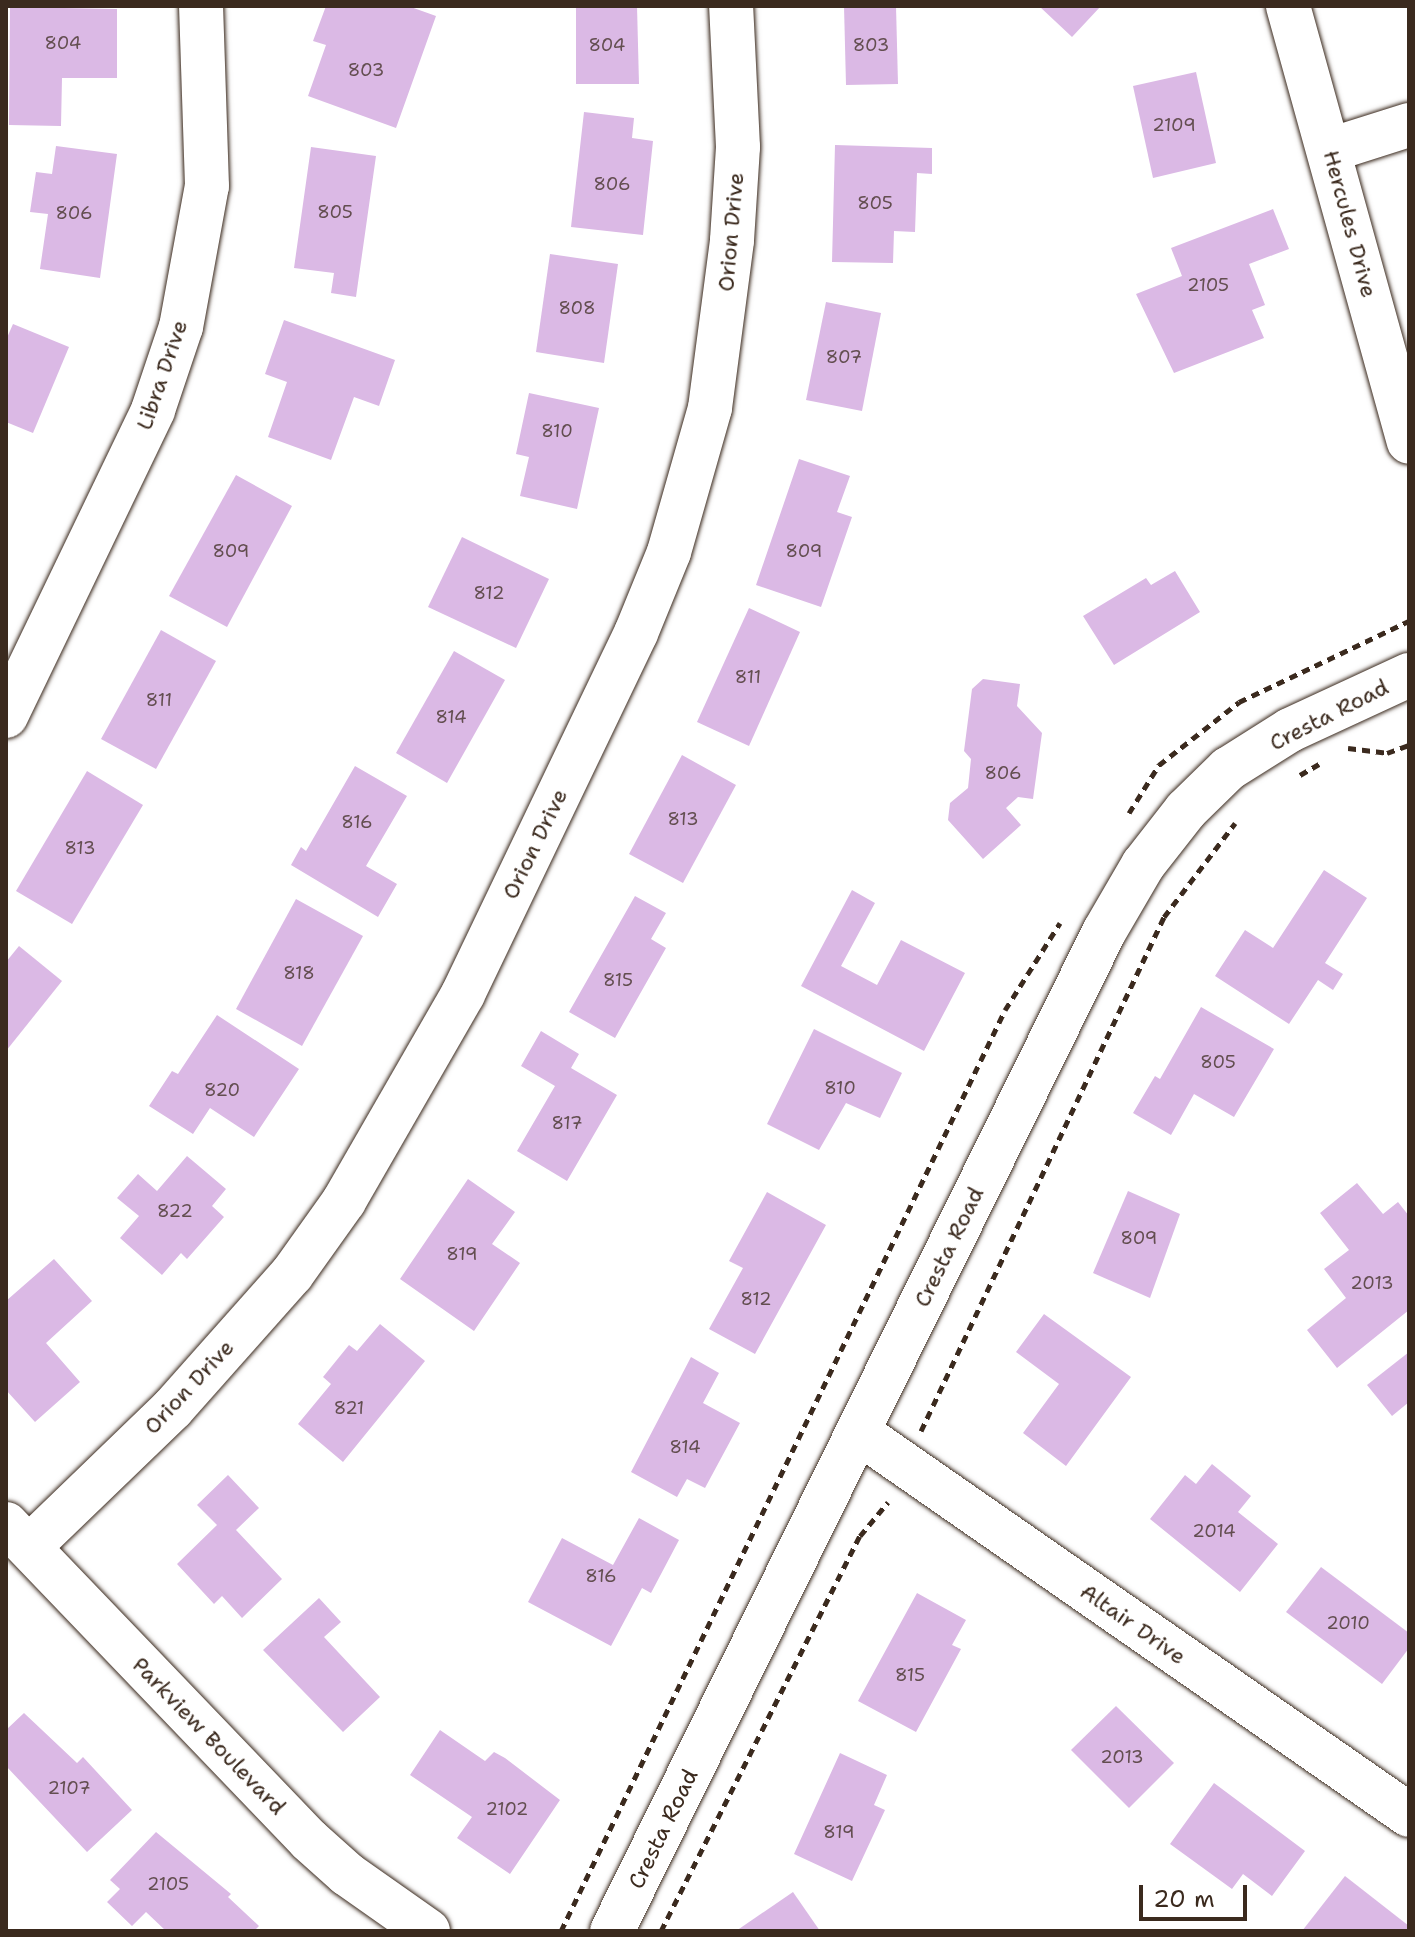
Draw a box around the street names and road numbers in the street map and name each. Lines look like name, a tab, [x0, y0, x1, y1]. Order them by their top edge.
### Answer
street label: Hercules Drive	[1318, 148, 1382, 300]
street label: Orion Drive	[713, 171, 749, 293]
street label: Libra Drive	[131, 317, 193, 433]
street label: Cresta Road	[1265, 674, 1393, 756]
street label: Orion Drive	[497, 785, 573, 903]
street label: Cresta Road	[909, 1183, 989, 1311]
street label: Orion Drive	[139, 1334, 239, 1440]
street label: Altair Drive	[1075, 1578, 1191, 1670]
street label: Parkview Boulevard	[127, 1652, 291, 1820]
street label: Cresta Road	[623, 1765, 703, 1893]

